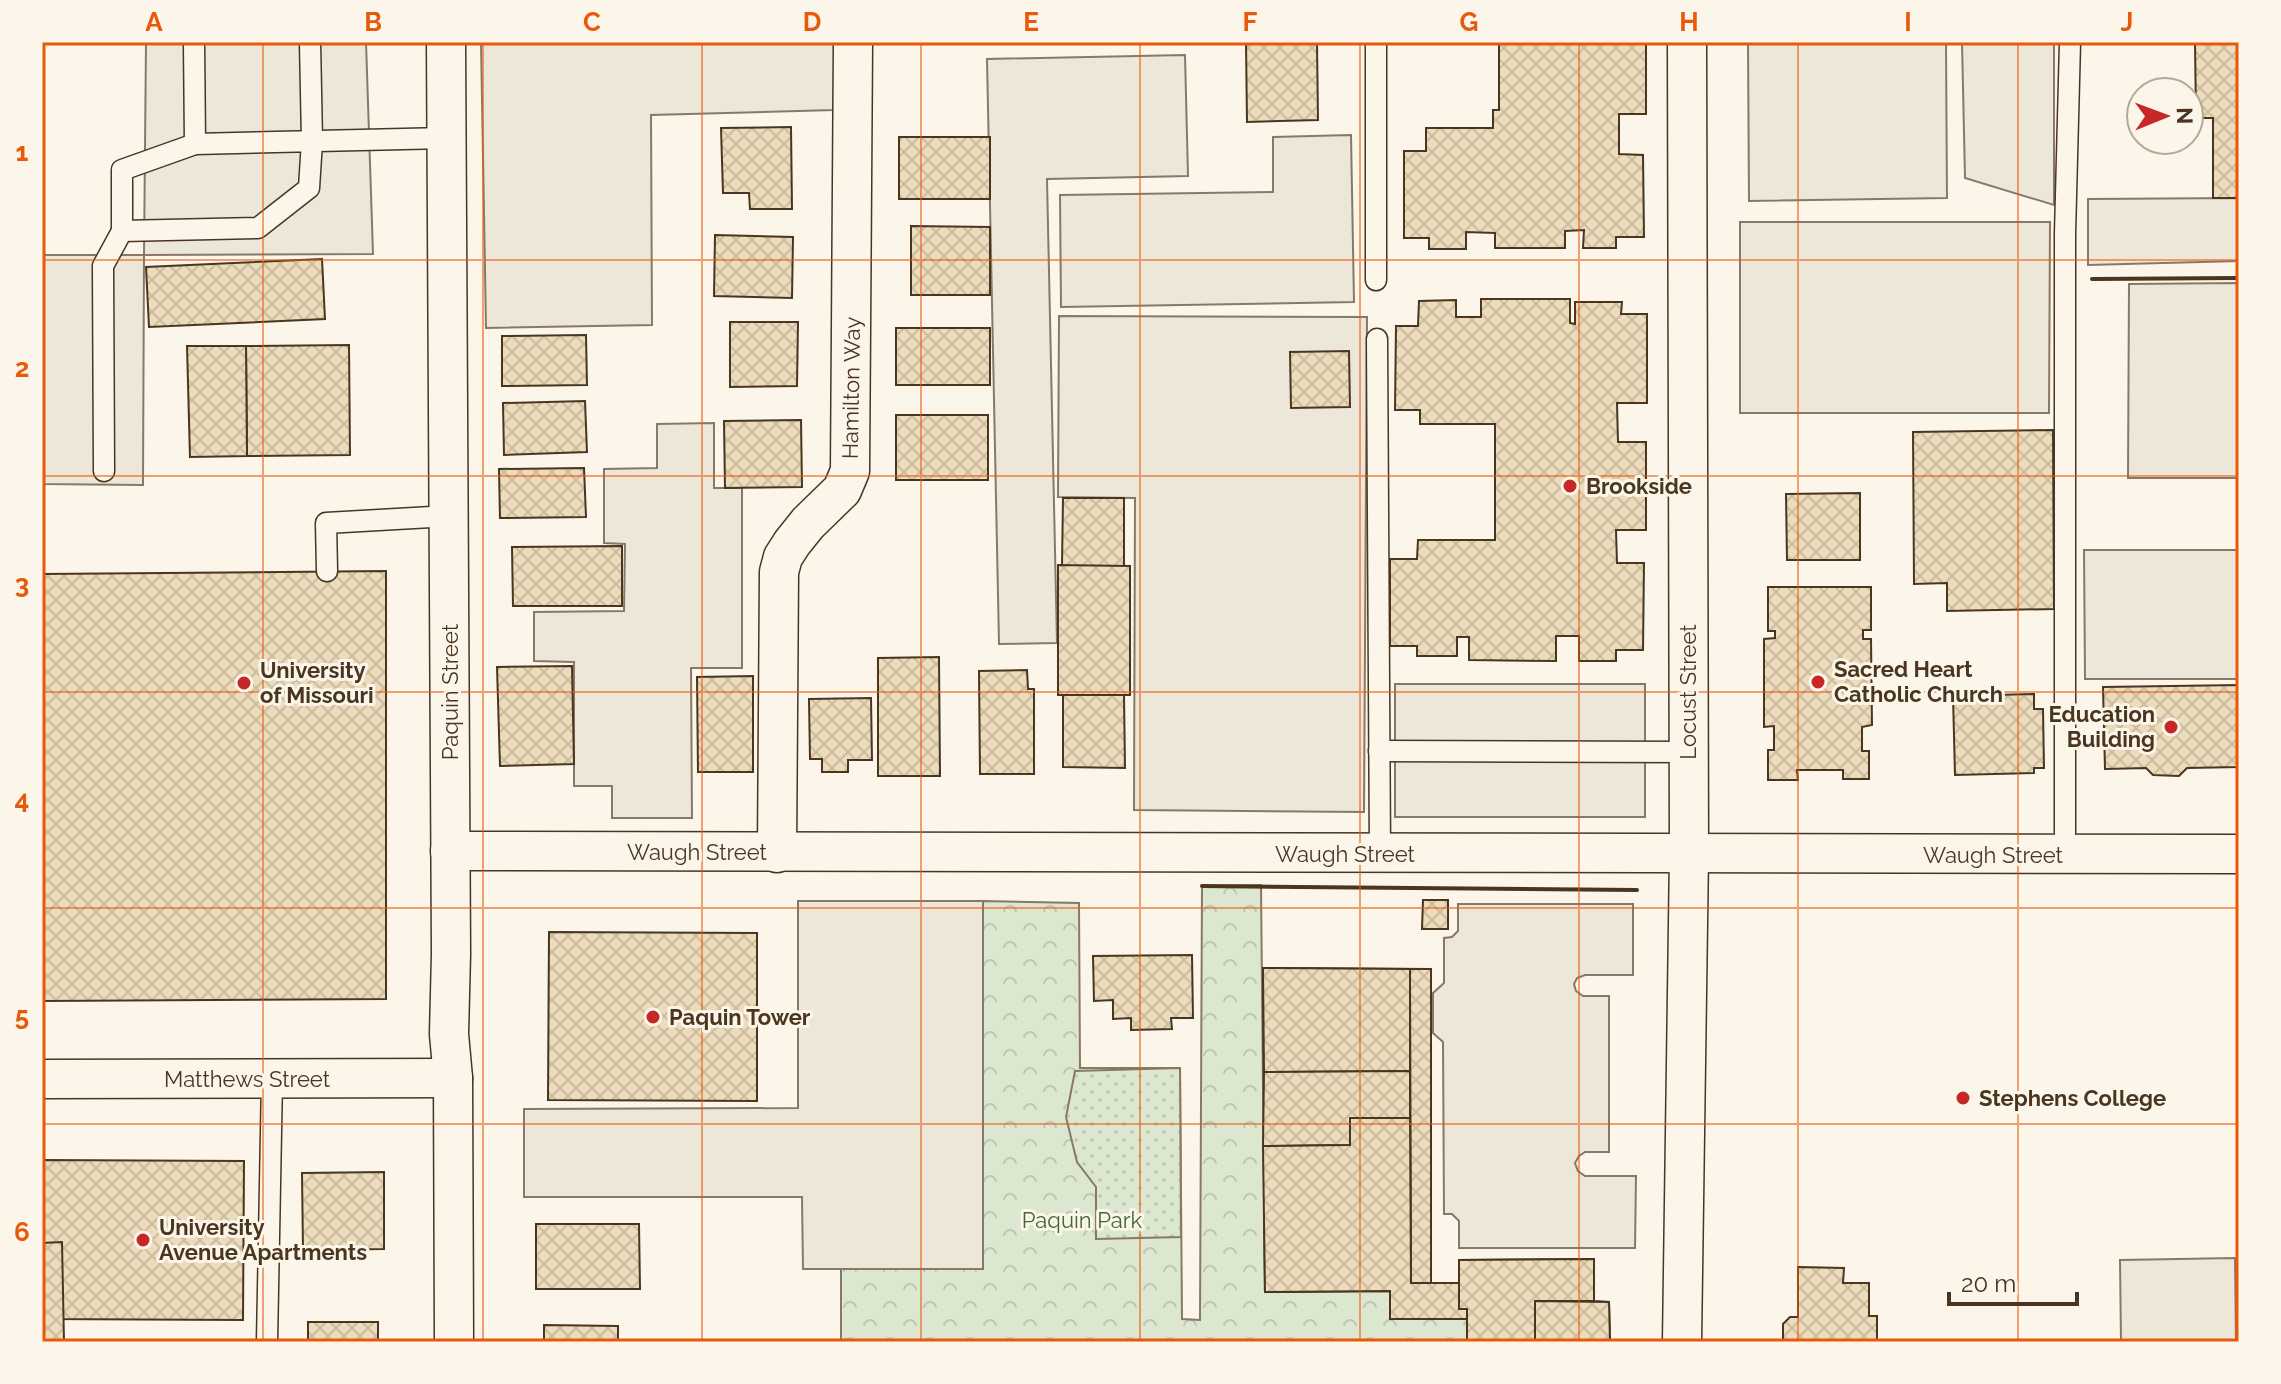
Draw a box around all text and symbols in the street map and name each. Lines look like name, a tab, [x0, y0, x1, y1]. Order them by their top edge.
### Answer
text: A	[145, 7, 163, 37]
text: B	[364, 7, 382, 37]
text: C	[583, 7, 601, 37]
text: D	[803, 7, 821, 37]
text: E	[1023, 7, 1039, 37]
text: F	[1243, 7, 1258, 37]
text: G	[1460, 7, 1478, 37]
text: H	[1679, 7, 1699, 37]
text: I	[1904, 7, 1912, 37]
text: J	[2121, 7, 2133, 37]
north arrow	[2125, 76, 2205, 156]
text: N	[2172, 107, 2198, 124]
text: 1	[16, 137, 29, 167]
street label: Hamilton Way	[837, 316, 865, 459]
text: 2	[15, 353, 29, 383]
place label: Brookside	[1586, 473, 1692, 499]
marker: Brookside	[1561, 477, 1579, 495]
text: 3	[15, 569, 29, 599]
street label: Paquin Street	[437, 623, 463, 760]
street label: Locust Street	[1675, 624, 1701, 760]
place label: Sacred Heart Catholic Church	[1834, 656, 2003, 707]
place label: University of Missouri	[260, 657, 374, 708]
marker: Sacred Heart Catholic Church	[1809, 673, 1827, 691]
marker: University of Missouri	[235, 674, 253, 692]
place label: Education Building	[2049, 701, 2155, 752]
marker: Education Building	[2162, 718, 2180, 736]
text: 4	[15, 785, 29, 815]
street label: Waugh Street	[627, 839, 768, 865]
street label: Waugh Street	[1275, 841, 1416, 867]
street label: Waugh Street	[1923, 842, 2064, 868]
text: 5	[15, 1001, 29, 1031]
place label: Paquin Tower	[669, 1004, 811, 1030]
marker: Paquin Tower	[644, 1008, 662, 1026]
street label: Matthews Street	[164, 1066, 331, 1092]
place label: Stephens College	[1979, 1085, 2166, 1111]
marker: Stephens College	[1954, 1089, 1972, 1107]
park label: Paquin Park	[1022, 1207, 1143, 1233]
place label: University Avenue Apartments	[159, 1214, 367, 1265]
text: 6	[14, 1217, 30, 1247]
marker: University Avenue Apartments	[134, 1231, 152, 1249]
scale bar	[1949, 1256, 2077, 1306]
text: 20 m	[1961, 1269, 2016, 1298]

